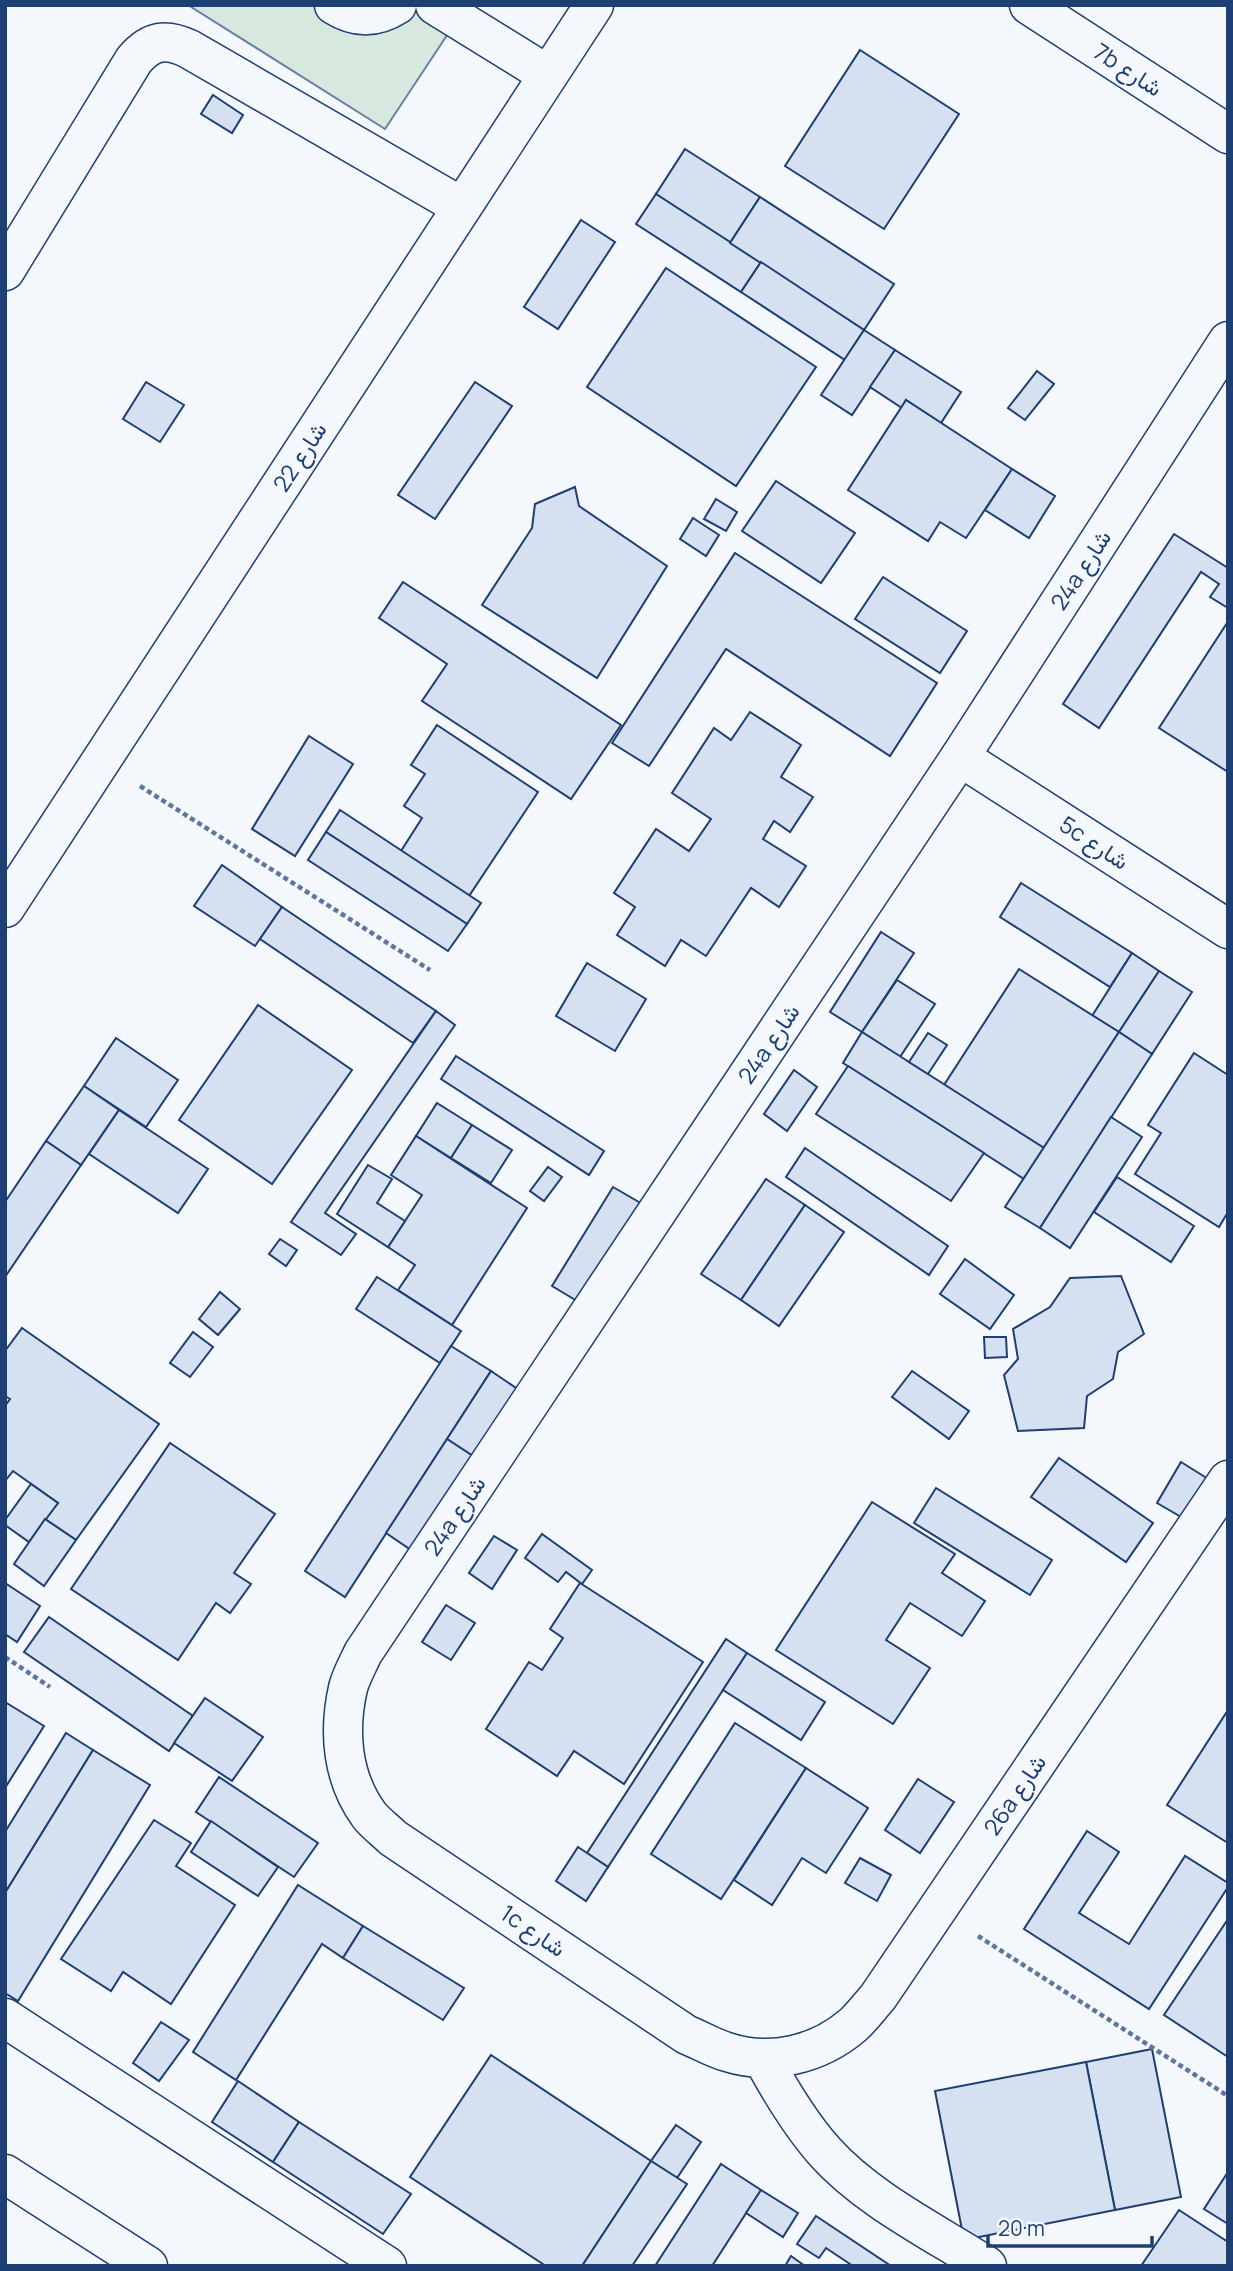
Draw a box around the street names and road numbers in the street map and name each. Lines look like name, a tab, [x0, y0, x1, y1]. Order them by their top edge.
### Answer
street label: 7b شارع	[1087, 35, 1169, 104]
street label: شارع 22	[265, 415, 334, 498]
street label: 24a شارع	[1042, 523, 1119, 616]
street label: 5c شارع	[1053, 808, 1136, 877]
street label: 24a شارع	[730, 997, 807, 1090]
street label: 24a شارع	[416, 1469, 493, 1562]
street label: 26a شارع	[975, 1748, 1054, 1842]
street label: 1c شارع	[494, 1897, 573, 1965]

